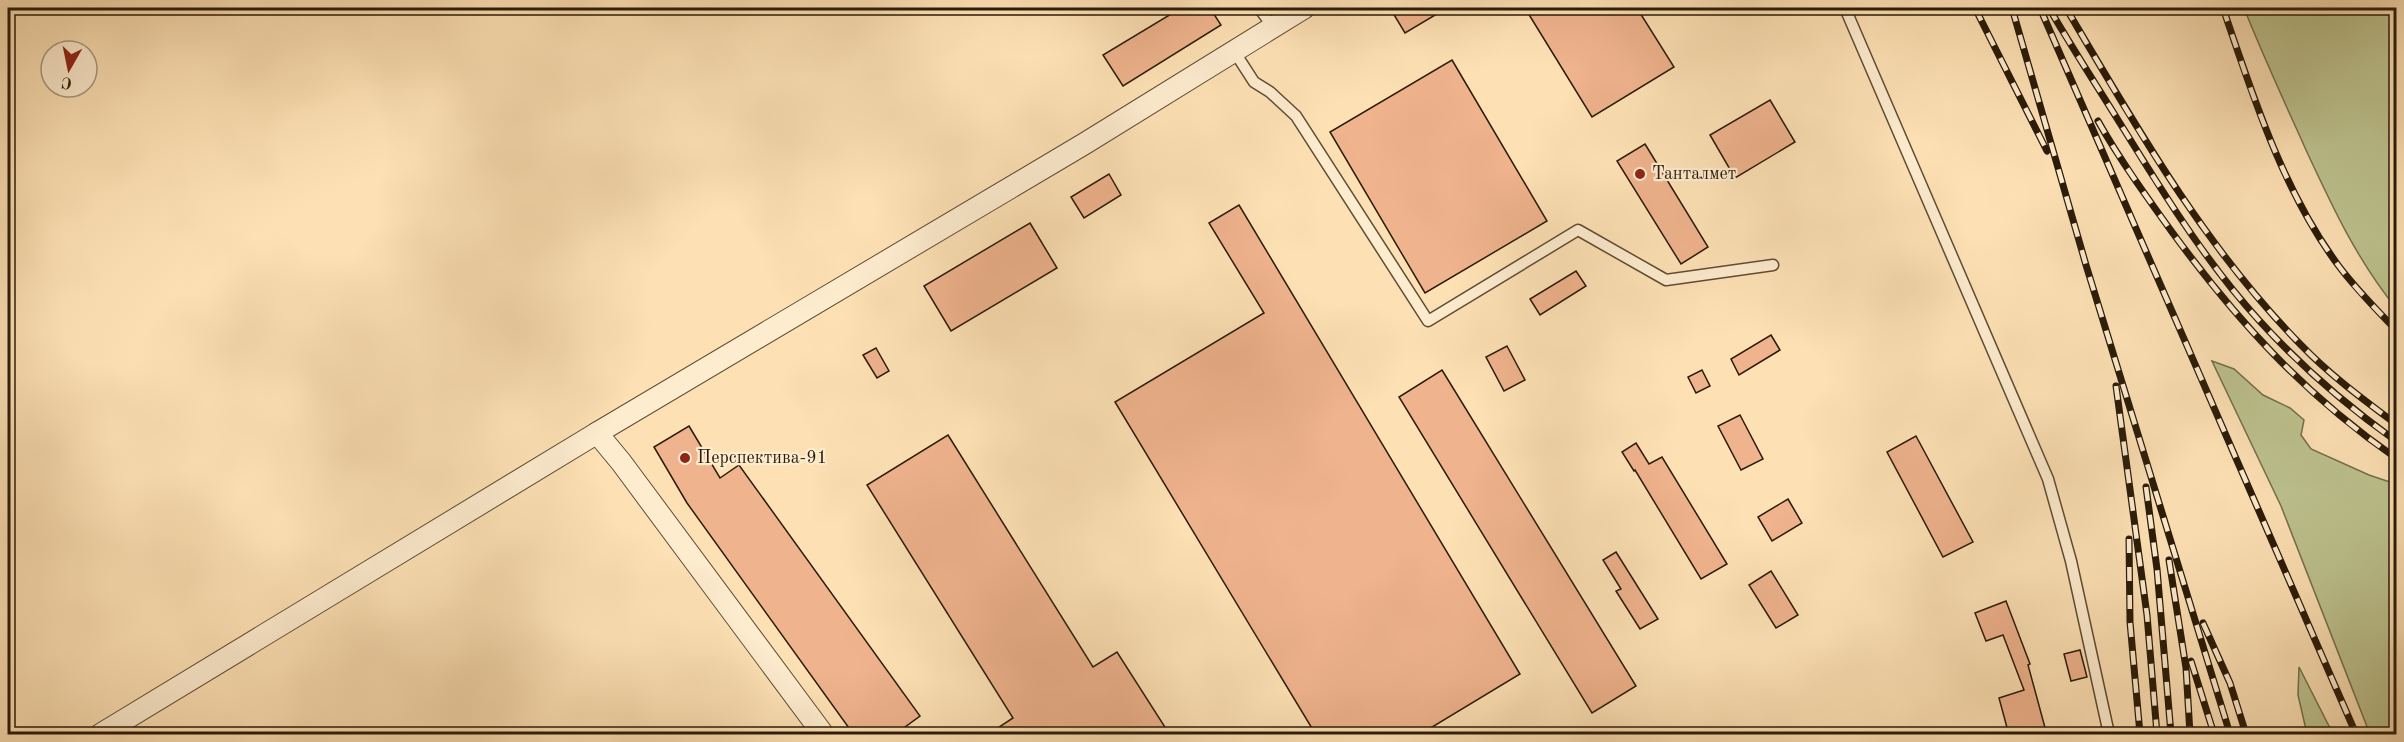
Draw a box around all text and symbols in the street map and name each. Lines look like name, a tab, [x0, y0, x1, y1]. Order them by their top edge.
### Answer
north arrow	[39, 39, 99, 99]
text: С	[60, 73, 73, 91]
place label: Танталмет	[1652, 165, 1736, 183]
marker: Танталмет	[1633, 167, 1647, 181]
place label: Перспектива-91	[697, 449, 827, 467]
marker: Перспектива-91	[678, 451, 692, 465]

